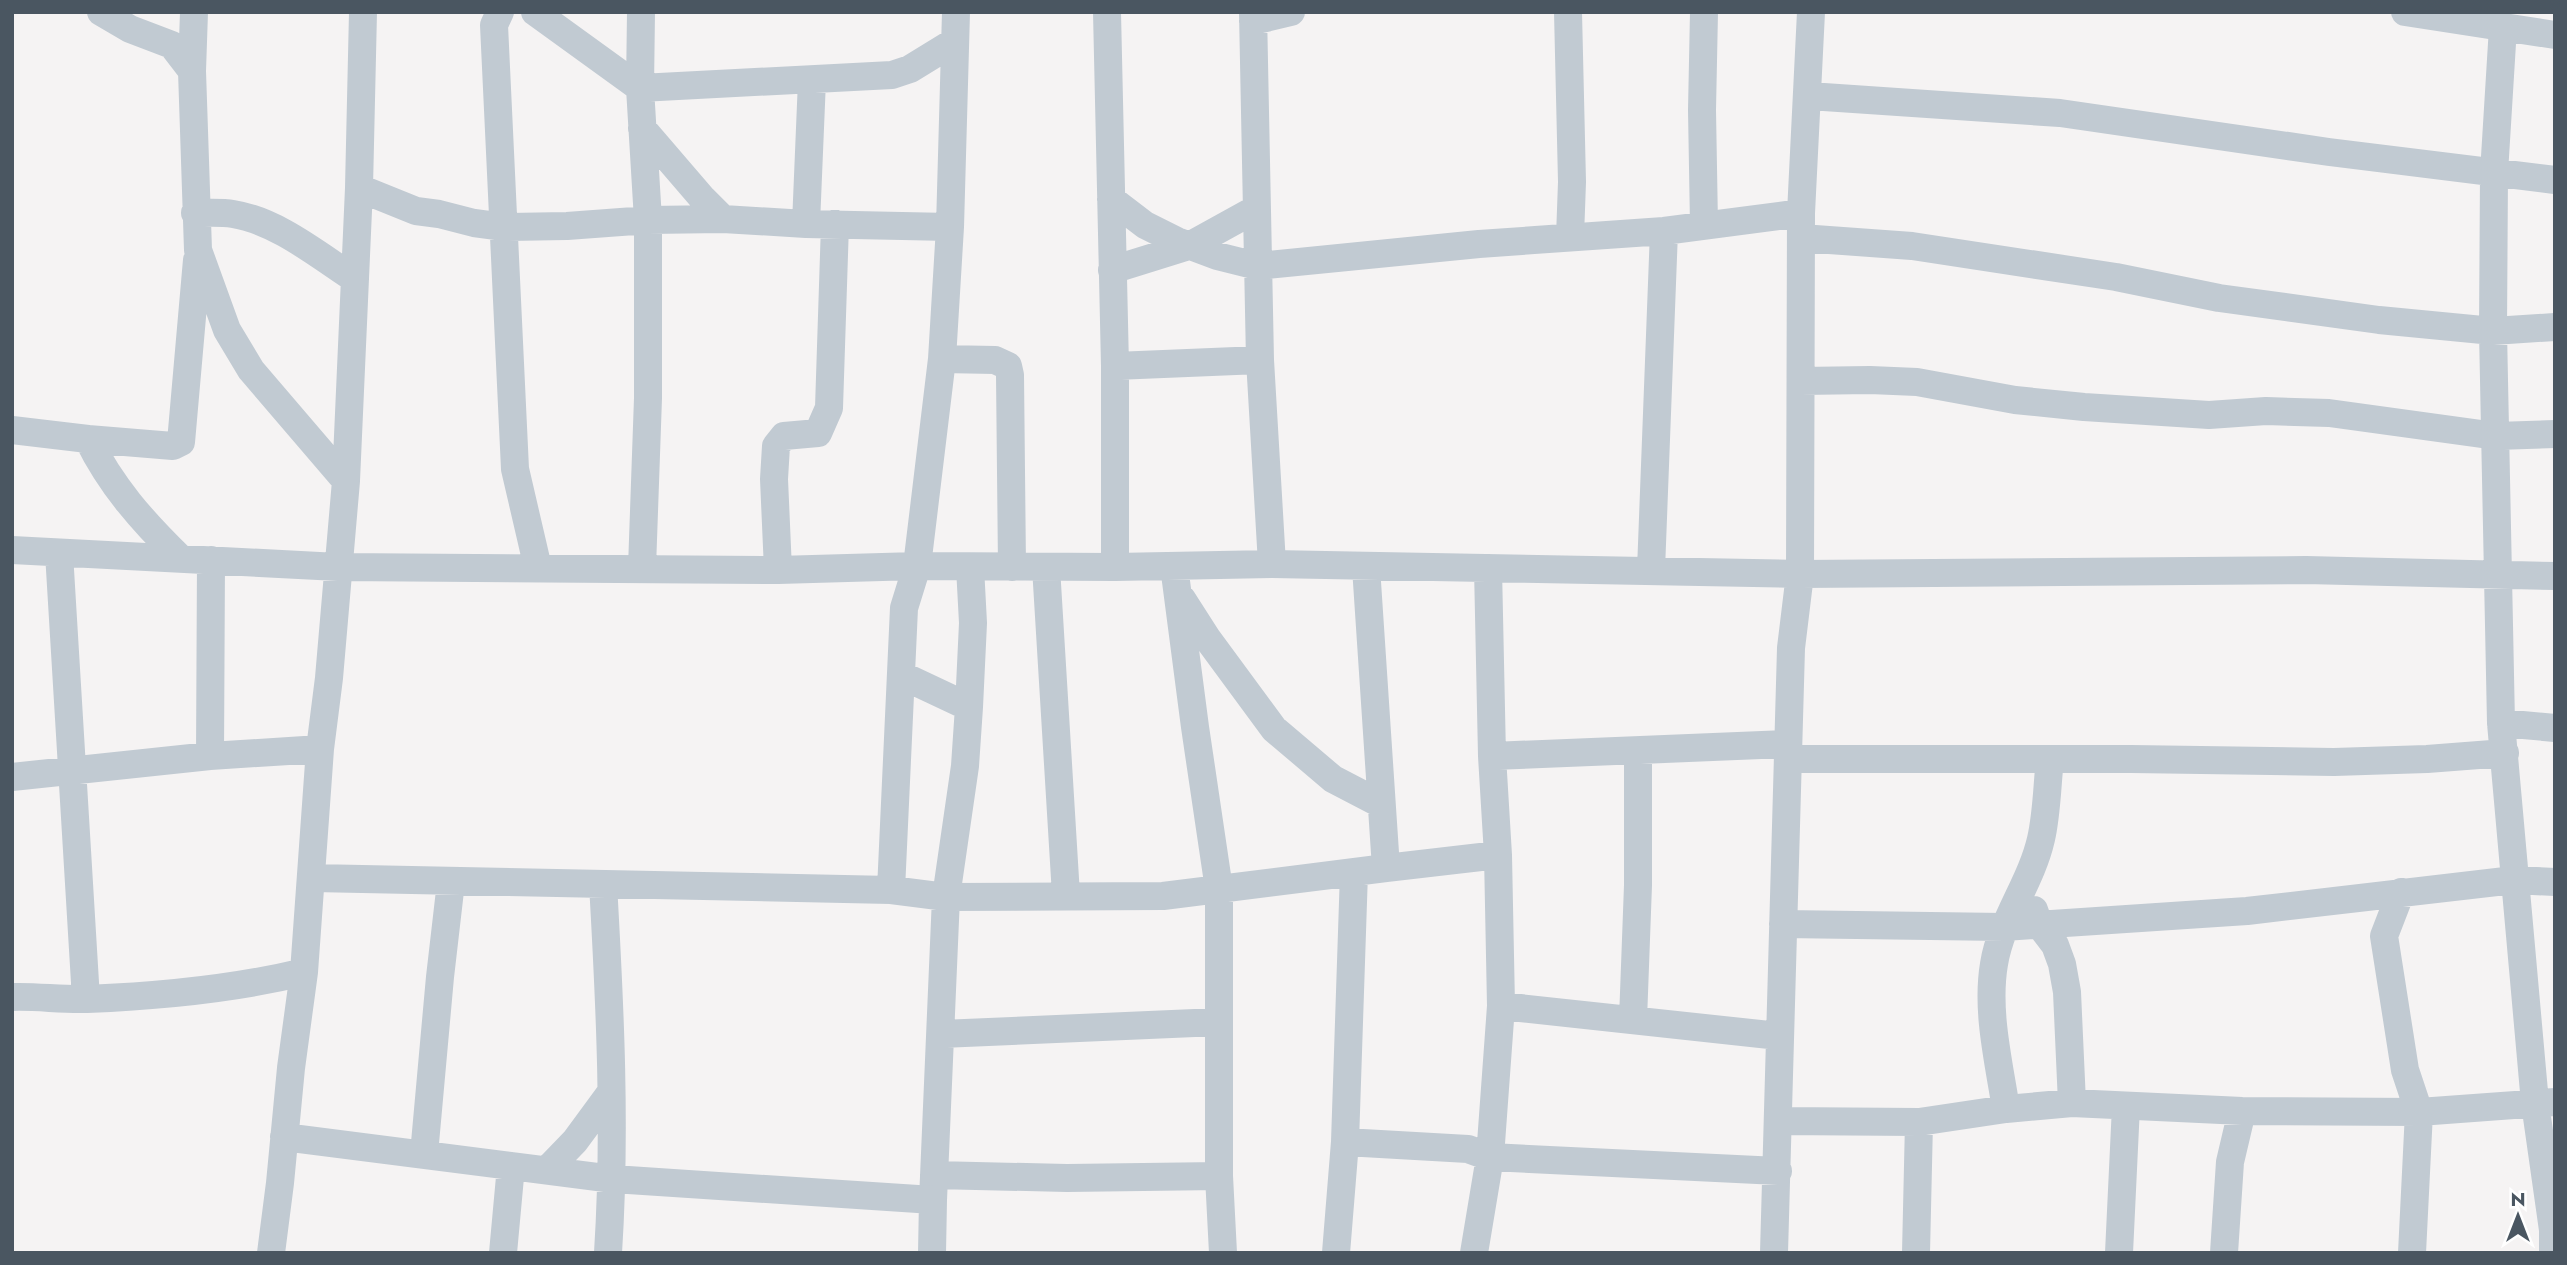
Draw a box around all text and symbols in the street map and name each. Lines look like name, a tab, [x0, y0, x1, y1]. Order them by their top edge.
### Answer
north arrow	[2483, 1181, 2553, 1251]
text: N	[2510, 1186, 2526, 1213]

